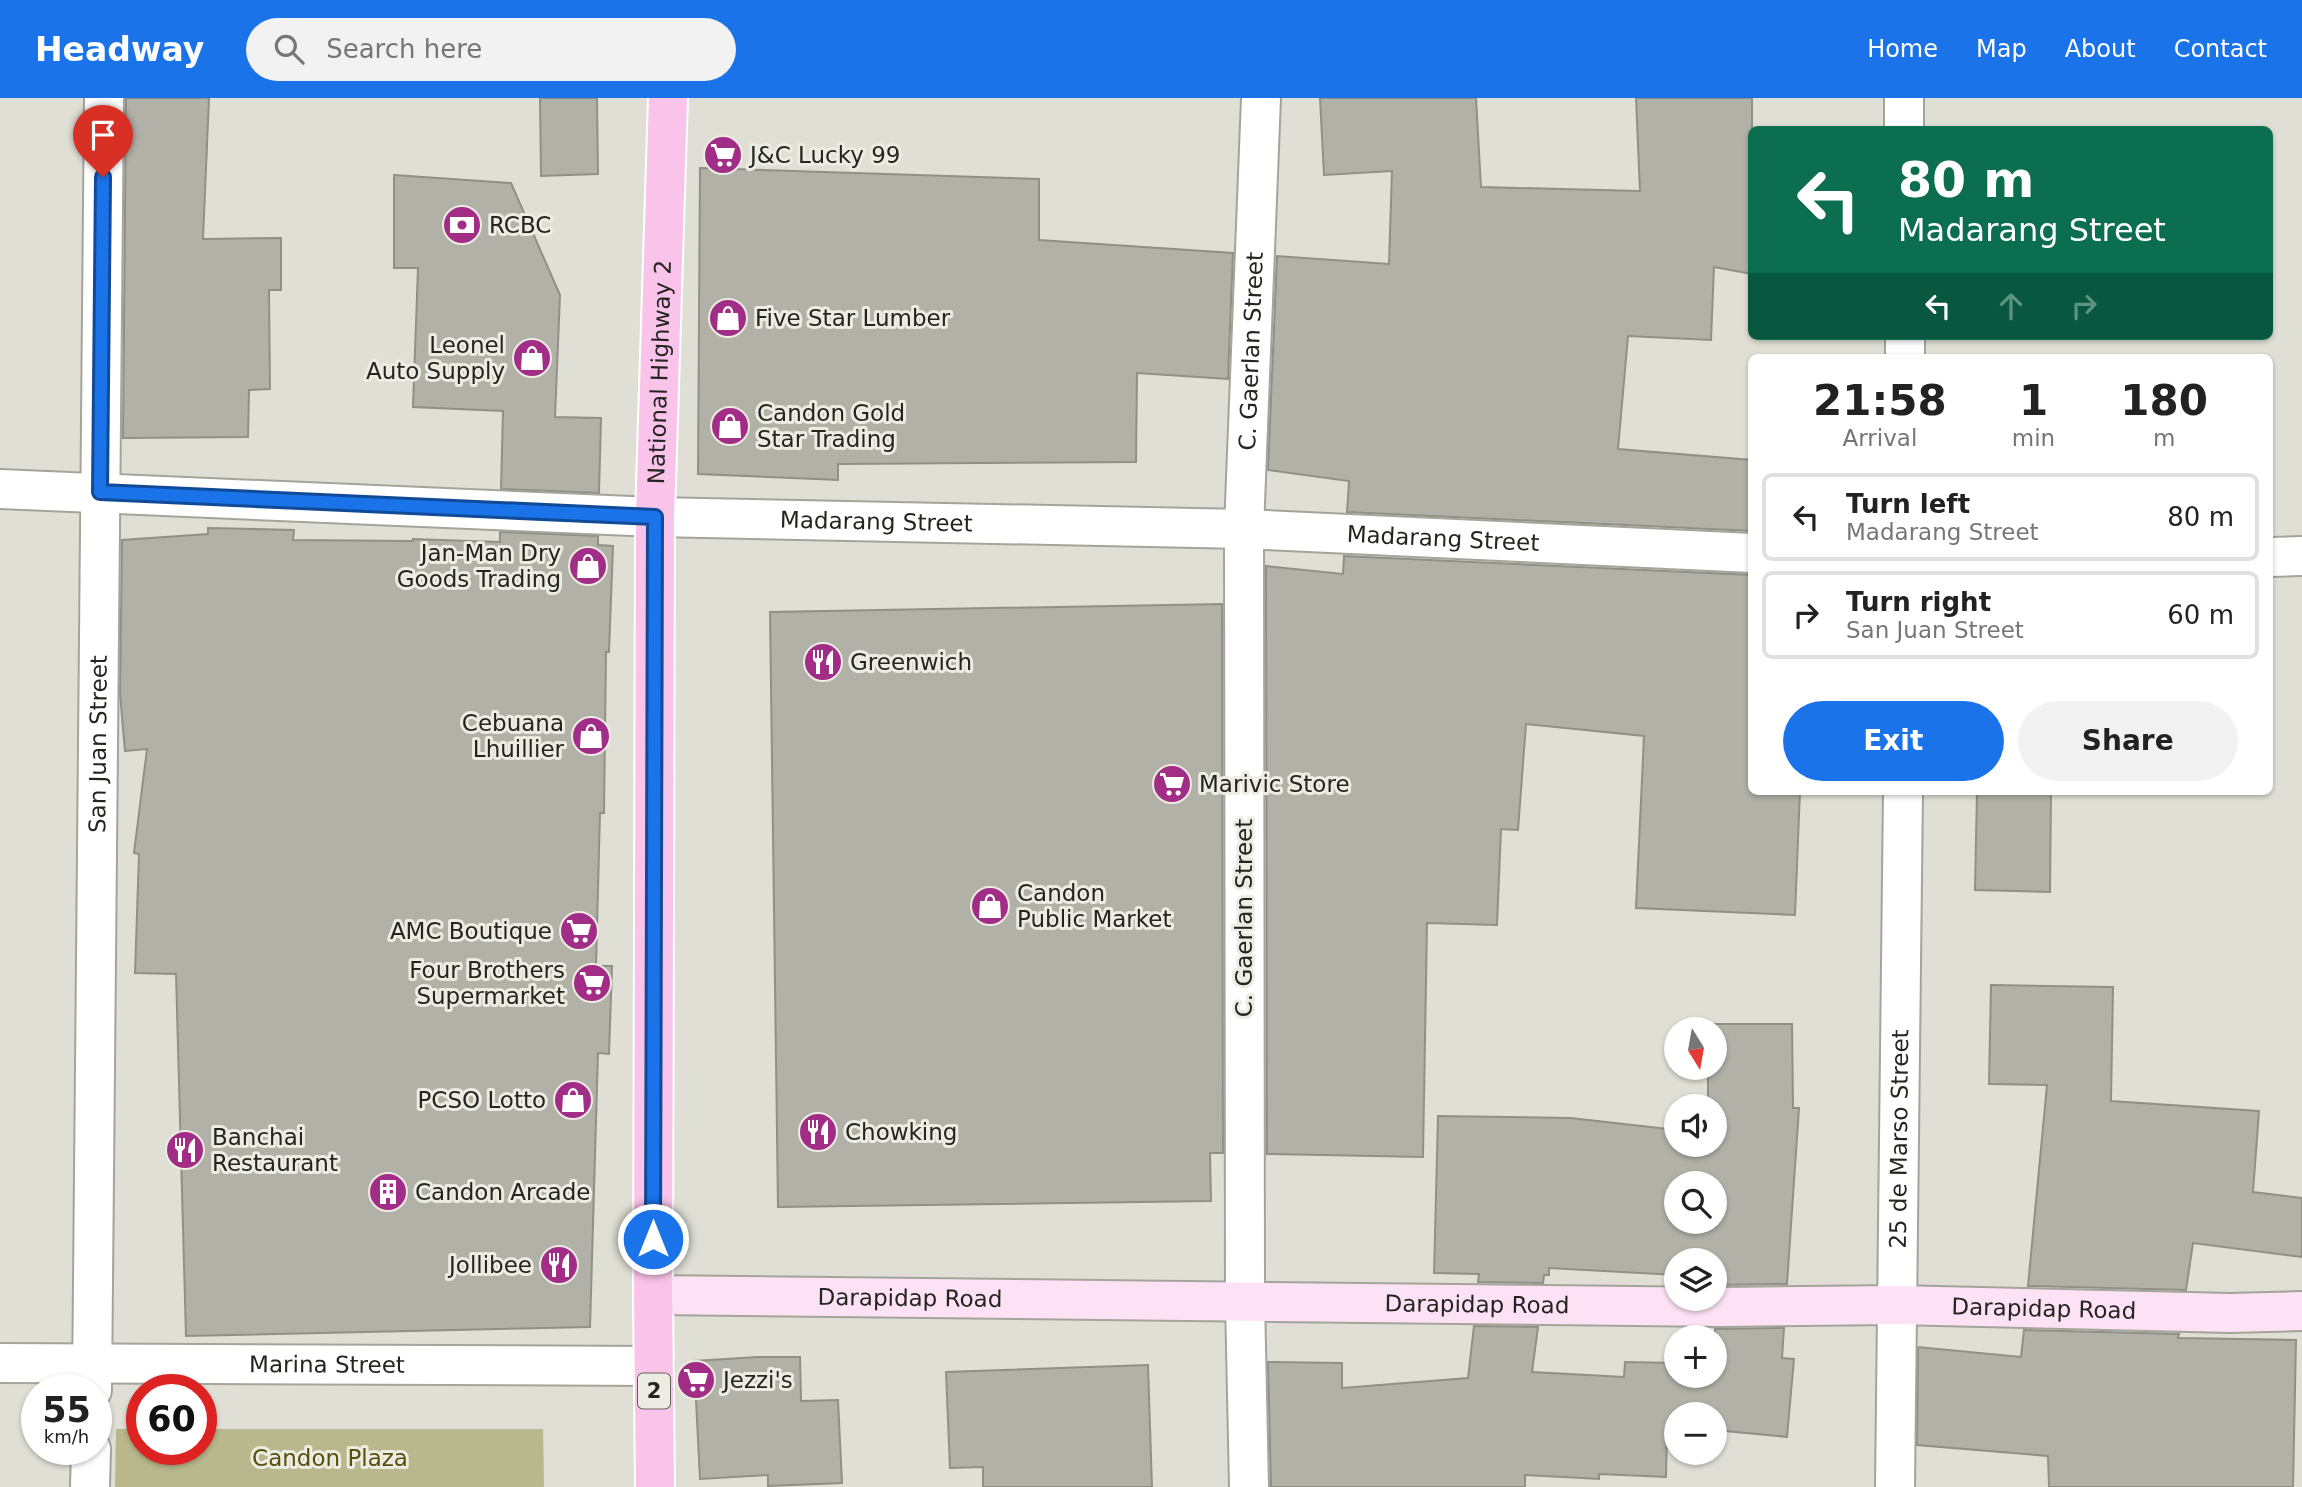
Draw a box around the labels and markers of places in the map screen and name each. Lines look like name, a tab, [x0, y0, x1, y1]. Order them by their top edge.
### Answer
pin	[73, 105, 133, 177]
supermarket icon: J&C Lucky 99	[702, 134, 744, 176]
place label: J&C Lucky 99	[748, 142, 900, 168]
bank icon: RCBC	[441, 204, 483, 246]
place label: RCBC	[489, 212, 551, 238]
shop icon: Five Star Lumber	[707, 297, 749, 339]
place label: Five Star Lumber	[755, 305, 951, 331]
place label: Leonel Auto Supply	[366, 332, 505, 384]
shop icon: Leonel Auto Supply	[511, 337, 553, 379]
place label: Candon Gold Star Trading	[757, 400, 905, 452]
shop icon: Candon Gold Star Trading	[709, 405, 751, 447]
place label: Jan-Man Dry Goods Trading	[397, 540, 561, 592]
shop icon: Jan-Man Dry Goods Trading	[567, 545, 609, 587]
restaurant icon: Greenwich	[802, 641, 844, 683]
place label: Greenwich	[850, 649, 972, 675]
place label: Cebuana Lhuillier	[462, 710, 565, 762]
shop icon: Cebuana Lhuillier	[570, 715, 612, 757]
supermarket icon: Marivic Store	[1151, 763, 1193, 805]
place label: Marivic Store	[1199, 771, 1350, 797]
place label: Candon Public Market	[1017, 880, 1171, 932]
shop icon: Candon Public Market	[969, 885, 1011, 927]
supermarket icon: AMC Boutique	[558, 910, 600, 952]
place label: AMC Boutique	[390, 918, 552, 944]
place label: Four Brothers Supermarket	[409, 957, 565, 1009]
supermarket icon: Four Brothers Supermarket	[571, 962, 613, 1004]
shop icon: PCSO Lotto	[552, 1079, 594, 1121]
place label: PCSO Lotto	[417, 1087, 546, 1113]
restaurant icon: Chowking	[797, 1111, 839, 1153]
place label: Chowking	[845, 1119, 957, 1145]
place label: Banchai Restaurant	[212, 1124, 338, 1176]
restaurant icon: Banchai Restaurant	[164, 1129, 206, 1171]
building icon: Candon Arcade	[367, 1171, 409, 1213]
place label: Candon Arcade	[415, 1179, 590, 1205]
restaurant icon: Jollibee	[538, 1244, 580, 1286]
place label: Jollibee	[447, 1252, 532, 1278]
supermarket icon: Jezzi's	[675, 1359, 717, 1401]
place label: Jezzi's	[721, 1367, 793, 1393]

